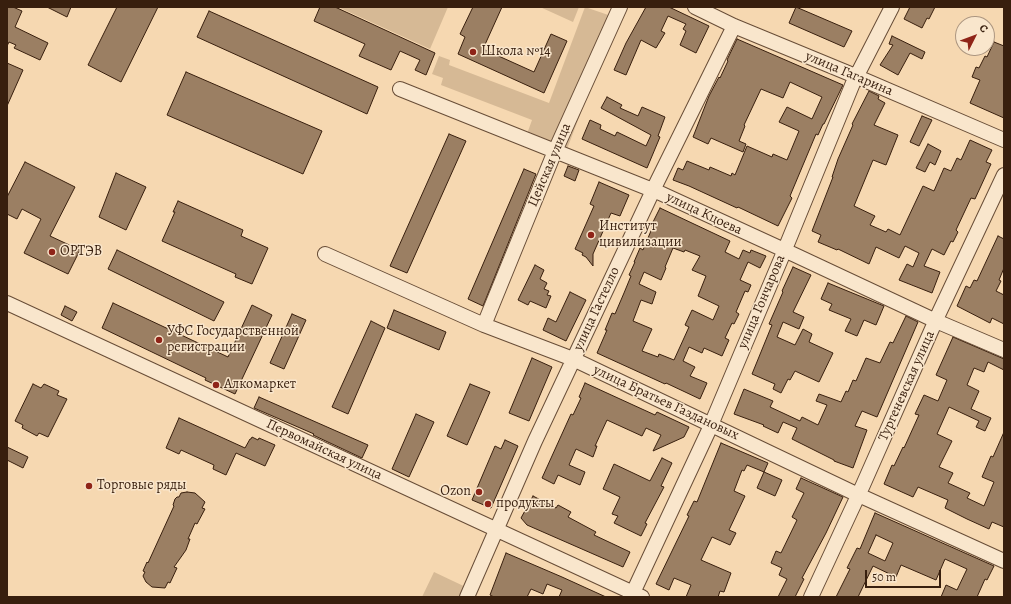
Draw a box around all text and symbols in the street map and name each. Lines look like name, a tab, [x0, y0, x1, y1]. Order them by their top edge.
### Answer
north arrow	[955, 16, 995, 56]
text: С	[976, 21, 991, 36]
place label: Школа №14	[481, 44, 550, 60]
marker: Школа №14	[468, 47, 478, 57]
street label: улица Гагарина	[803, 48, 895, 100]
street label: Цейская улица	[525, 121, 575, 209]
street label: улица Кцоева	[663, 189, 745, 239]
place label: Институт цивилизации	[599, 219, 682, 252]
marker: Институт цивилизации	[586, 230, 596, 240]
place label: ОРТЭВ	[60, 244, 102, 260]
marker: ОРТЭВ	[47, 247, 57, 257]
street label: улица Гончарова	[735, 253, 789, 351]
street label: улица Гастелло	[570, 264, 624, 354]
place label: УФС Государственной регистрации	[167, 324, 299, 356]
street label: Тургеневская улица	[875, 328, 939, 444]
marker: УФС Государственной регистрации	[154, 335, 164, 345]
street label: улица Братьев Газдановых	[591, 362, 741, 444]
place label: Алкомаркет	[224, 377, 296, 393]
marker: Алкомаркет	[211, 380, 221, 390]
street label: Первомайская улица	[263, 416, 385, 484]
place label: Торговые ряды	[97, 478, 186, 494]
marker: Торговые ряды	[84, 481, 94, 491]
place label: Ozon	[440, 484, 471, 500]
marker: Ozon	[474, 487, 484, 497]
place label: продукты	[496, 496, 554, 512]
marker: продукты	[483, 499, 493, 509]
scale bar	[867, 562, 943, 588]
text: 50 m	[872, 569, 896, 585]

